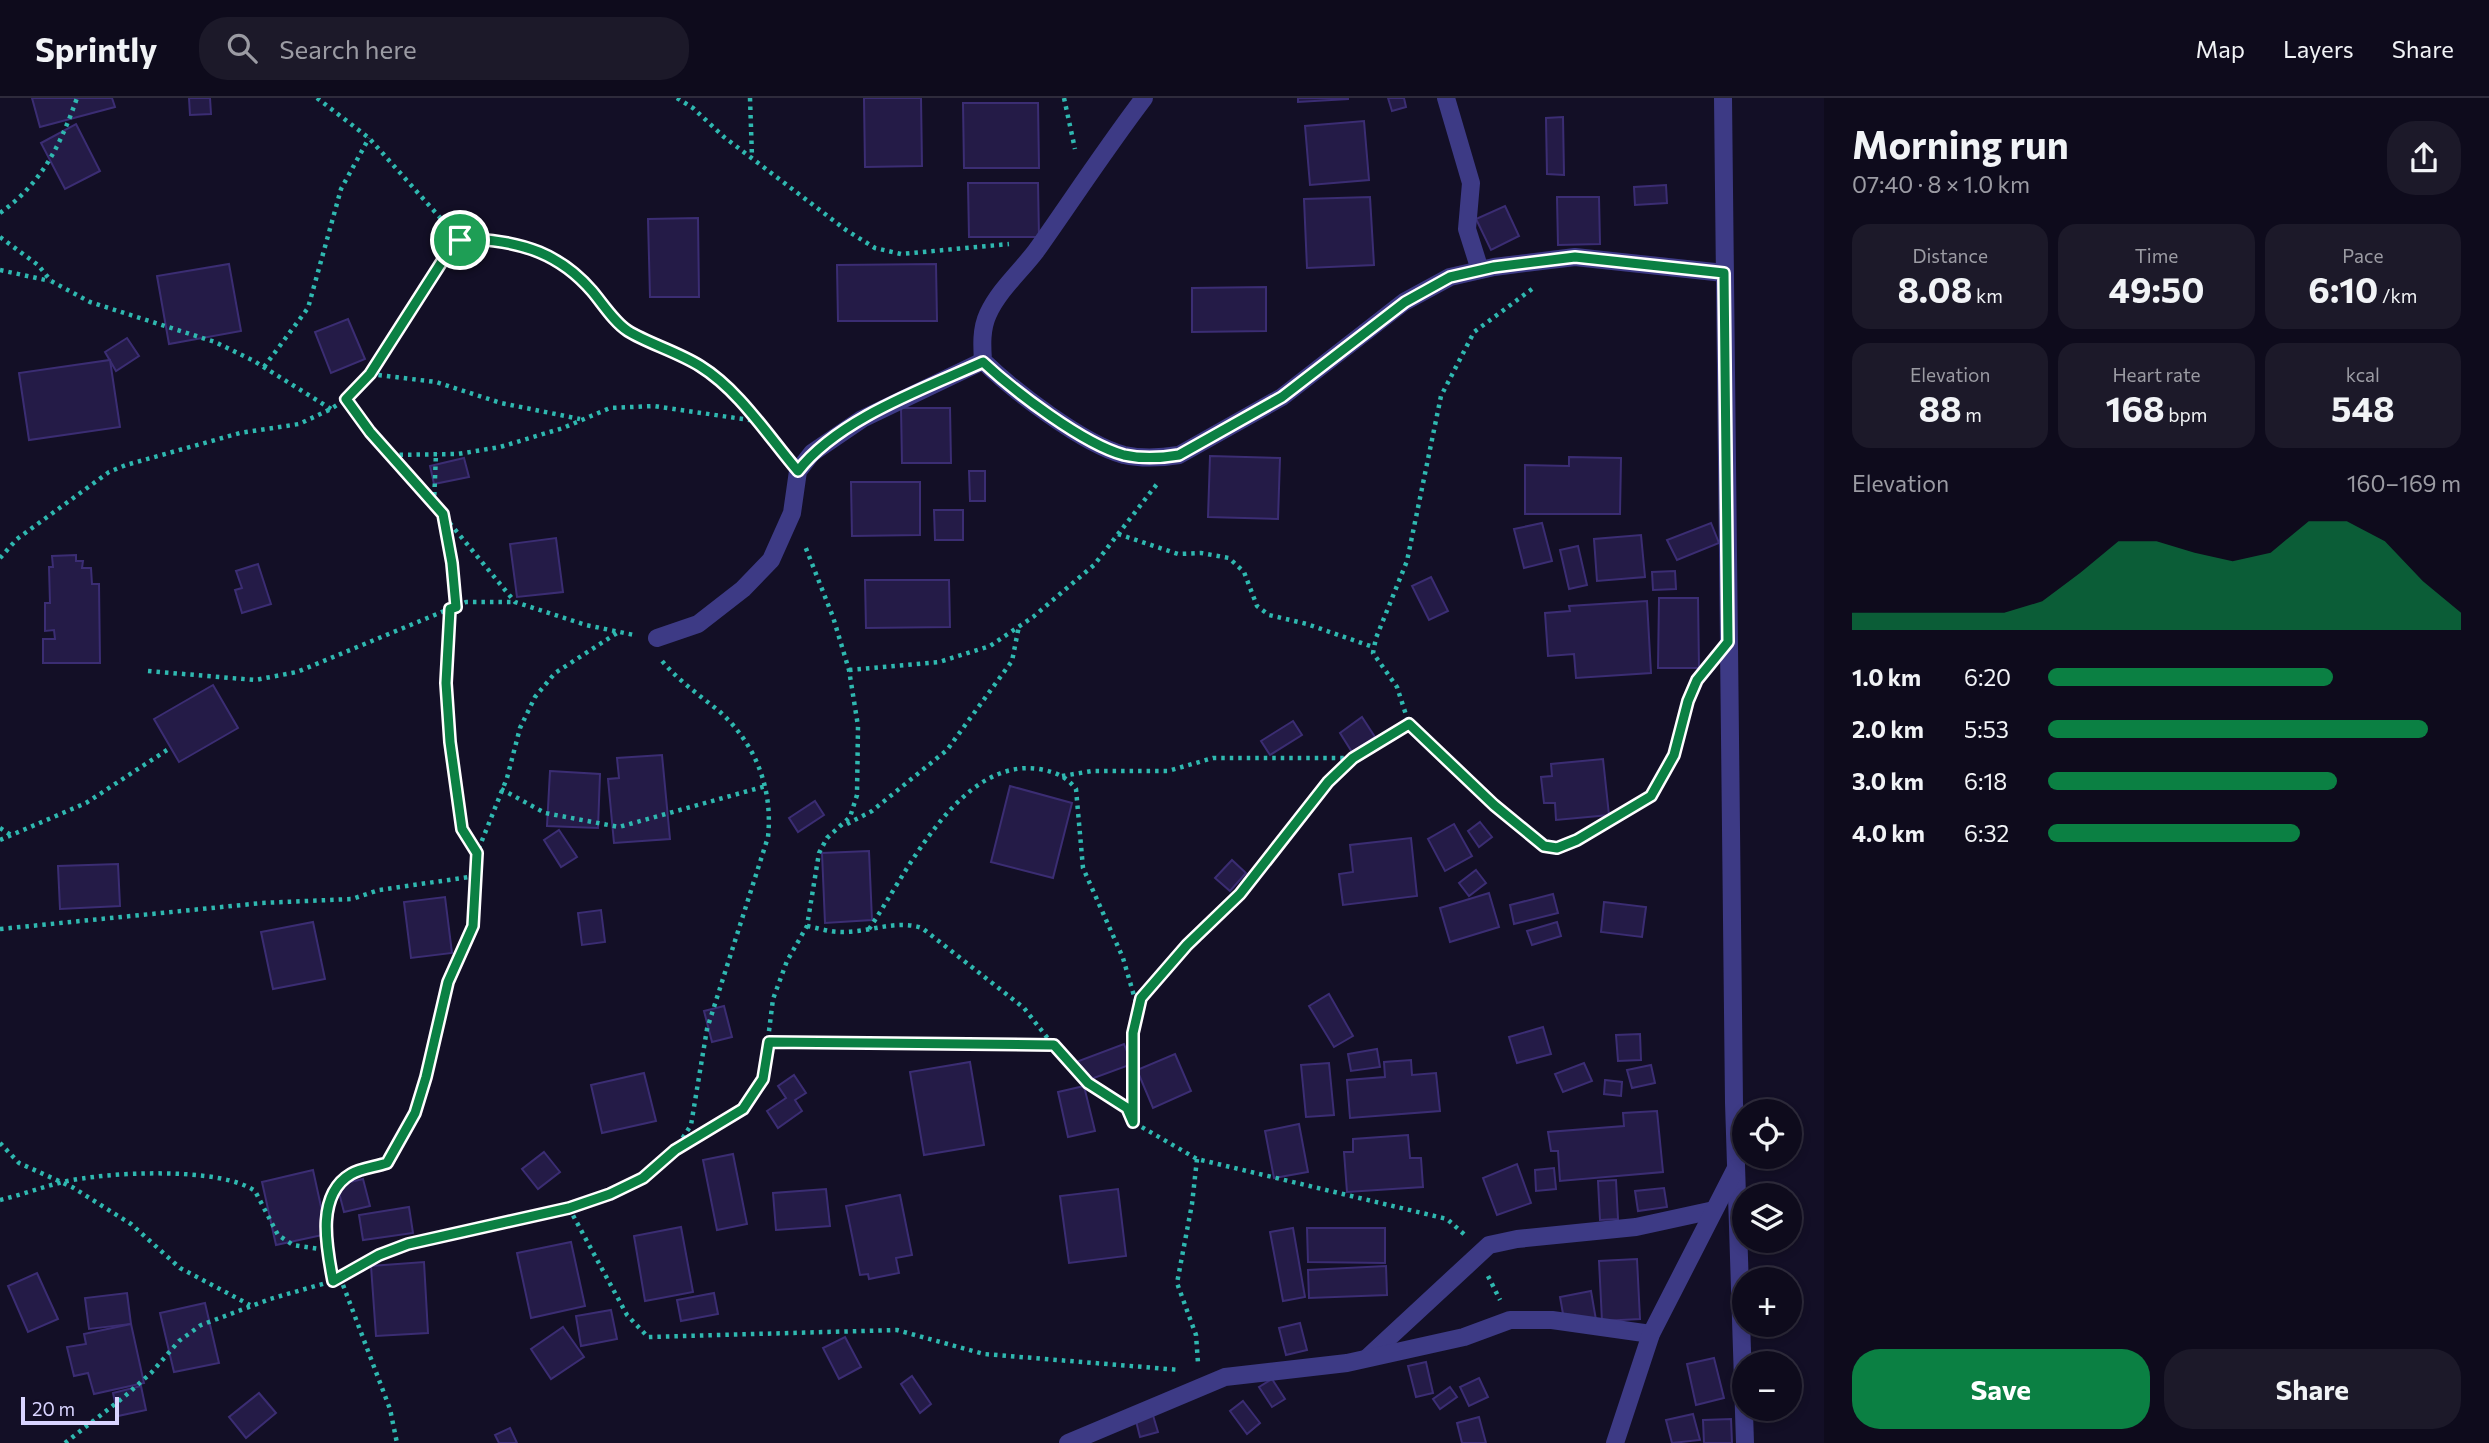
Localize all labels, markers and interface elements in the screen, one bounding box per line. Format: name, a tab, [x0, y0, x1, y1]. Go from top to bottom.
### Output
search box	[199, 17, 689, 80]
text: Sprintly	[35, 28, 157, 69]
icon: search	[223, 29, 261, 67]
text: Search here	[279, 33, 417, 64]
text: Map	[2196, 34, 2245, 63]
text: Layers	[2283, 34, 2354, 63]
text: Share	[2392, 34, 2454, 63]
text: Morning run	[1852, 120, 2069, 167]
button: share	[2387, 121, 2461, 195]
text: 07:40 · 8 × 1.0 km	[1852, 170, 2030, 198]
pin	[430, 210, 490, 270]
icon: arrive	[441, 221, 479, 259]
text: Distance	[1912, 244, 1988, 267]
text: Time	[2135, 244, 2178, 267]
text: Pace	[2342, 244, 2383, 267]
text: 8.08	[1897, 267, 1972, 310]
text: 49:50	[2108, 267, 2204, 310]
text: 6:10	[2308, 267, 2378, 310]
text: km	[1972, 284, 2003, 307]
text: /km	[2378, 284, 2417, 307]
text: Elevation	[1910, 363, 1990, 386]
text: Heart rate	[2112, 363, 2201, 386]
text: kcal	[2346, 363, 2380, 386]
text: 88	[1918, 386, 1962, 429]
text: 168	[2106, 386, 2165, 429]
text: 548	[2331, 386, 2395, 429]
text: m	[1962, 403, 1982, 426]
text: bpm	[2165, 403, 2207, 426]
text: Elevation	[1852, 469, 1949, 497]
text: 160–169 m	[2347, 469, 2461, 497]
text: 1.0 km	[1852, 663, 1921, 691]
text: 6:20	[1964, 663, 2011, 691]
text: 2.0 km	[1852, 715, 1924, 743]
text: 5:53	[1964, 715, 2009, 743]
text: 3.0 km	[1852, 767, 1924, 795]
text: 6:18	[1964, 767, 2007, 795]
text: 4.0 km	[1852, 819, 1925, 847]
text: 6:32	[1964, 819, 2009, 847]
map controls	[1732, 1099, 1802, 1421]
button: locate	[1732, 1099, 1802, 1169]
button: layers	[1732, 1183, 1802, 1253]
button: +	[1732, 1267, 1802, 1337]
button: Save	[1852, 1349, 2150, 1429]
button: Share	[2164, 1349, 2461, 1429]
button: −	[1732, 1351, 1802, 1421]
scale bar	[21, 1394, 119, 1426]
text: 20 m	[32, 1397, 75, 1420]

